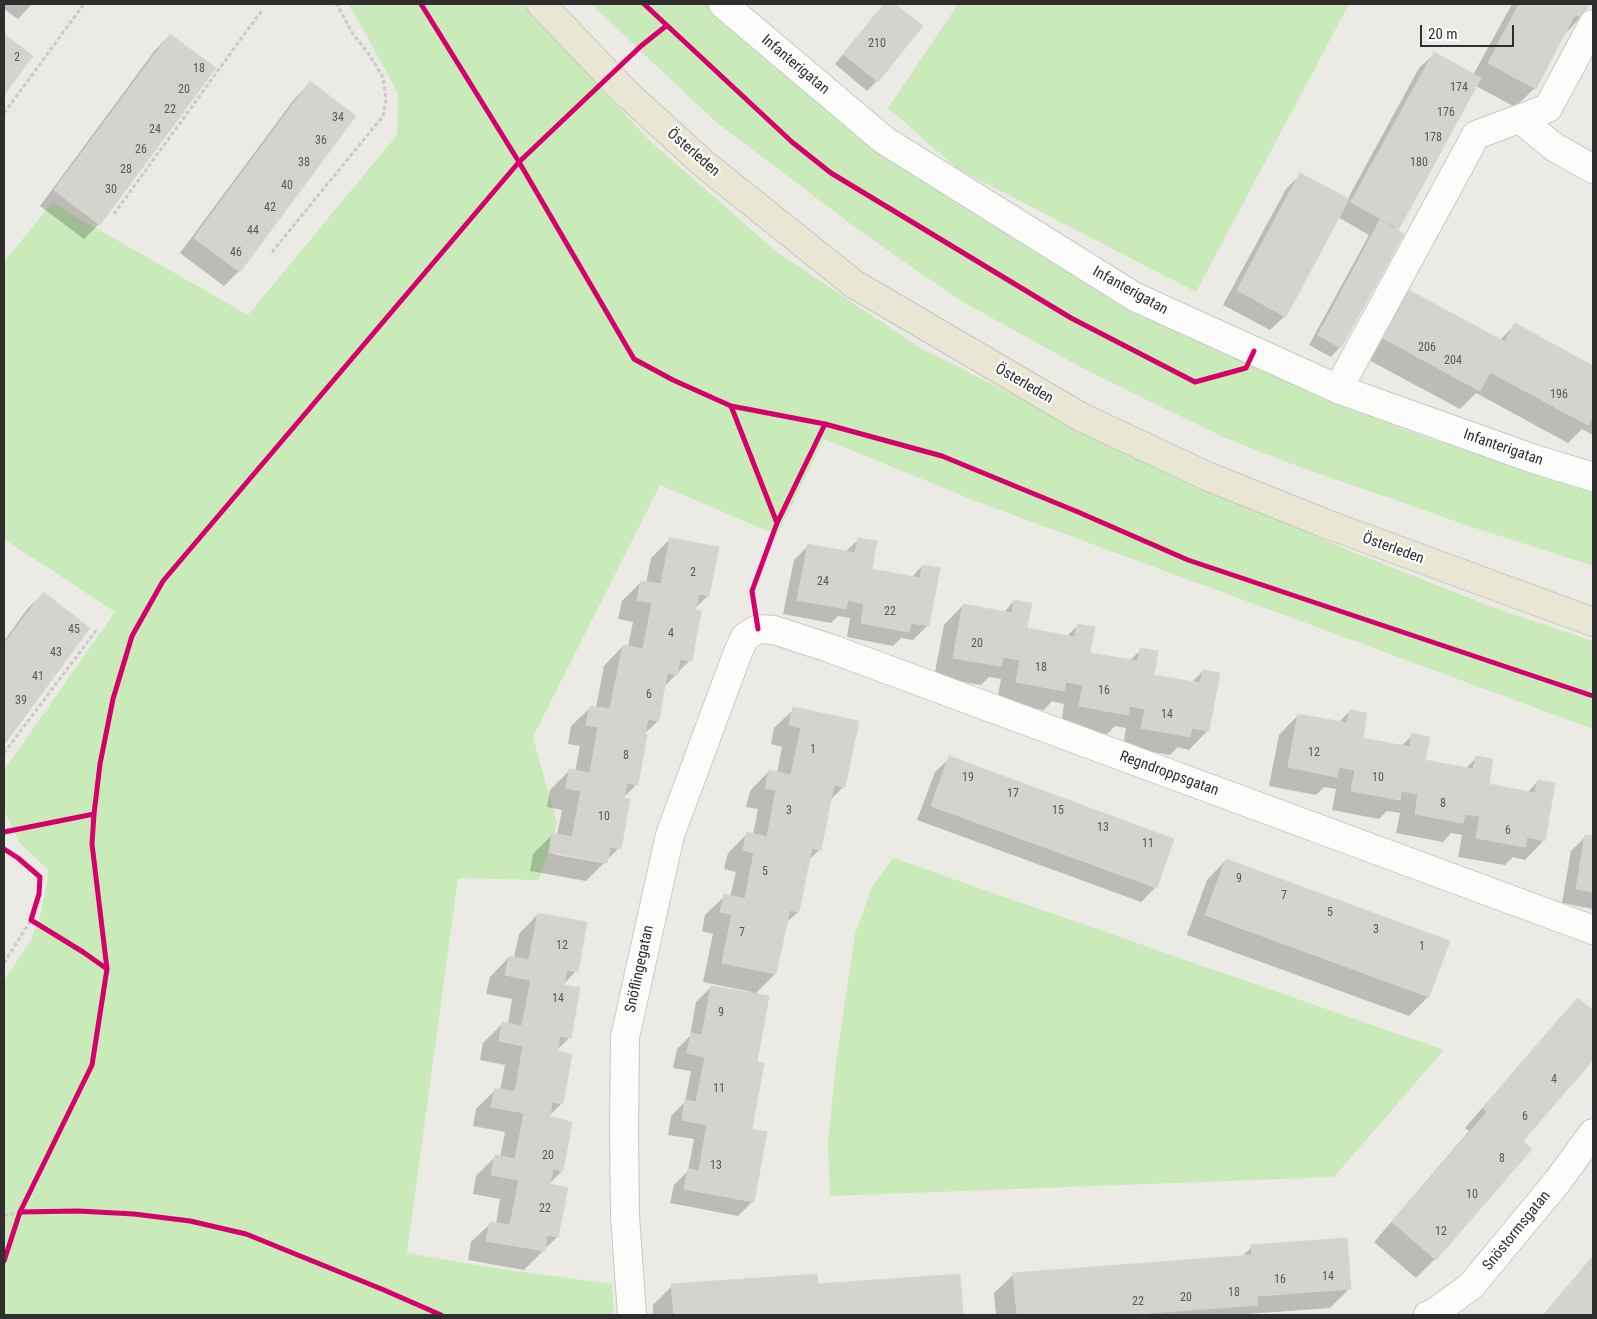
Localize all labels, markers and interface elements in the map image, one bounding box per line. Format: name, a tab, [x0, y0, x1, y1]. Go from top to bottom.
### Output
scale bar	[1422, 15, 1516, 47]
text: 20 m	[1428, 25, 1458, 43]
street label: Infanterigatan	[757, 31, 833, 99]
house number: 210	[868, 37, 886, 51]
house number: 2	[14, 51, 20, 65]
house number: 18	[193, 62, 205, 76]
house number: 174	[1450, 81, 1468, 95]
house number: 20	[178, 83, 190, 97]
house number: 22	[164, 103, 176, 117]
house number: 176	[1437, 106, 1455, 120]
house number: 34	[332, 111, 344, 125]
house number: 24	[149, 123, 161, 137]
street label: Österleden	[663, 125, 723, 181]
house number: 178	[1424, 131, 1442, 145]
house number: 36	[315, 134, 327, 148]
house number: 26	[135, 143, 147, 157]
house number: 38	[298, 156, 310, 170]
house number: 180	[1410, 156, 1428, 170]
house number: 28	[120, 163, 132, 177]
house number: 40	[281, 179, 293, 193]
house number: 30	[105, 183, 117, 197]
house number: 42	[264, 201, 276, 215]
house number: 44	[247, 224, 259, 238]
house number: 46	[230, 246, 242, 260]
street label: Infanterigatan	[1089, 263, 1171, 319]
house number: 206	[1418, 341, 1436, 355]
house number: 204	[1444, 354, 1462, 368]
street label: Österleden	[992, 360, 1056, 408]
house number: 196	[1550, 388, 1568, 402]
street label: Infanterigatan	[1461, 426, 1545, 470]
street label: Österleden	[1360, 530, 1426, 568]
house number: 2	[690, 566, 696, 580]
house number: 24	[817, 575, 829, 589]
house number: 22	[884, 605, 896, 619]
house number: 45	[68, 623, 80, 637]
house number: 4	[668, 627, 674, 641]
house number: 20	[971, 637, 983, 651]
house number: 43	[50, 646, 62, 660]
house number: 18	[1035, 661, 1047, 675]
house number: 41	[32, 670, 44, 684]
house number: 16	[1098, 684, 1110, 698]
house number: 6	[646, 688, 652, 702]
house number: 39	[15, 694, 27, 708]
house number: 14	[1161, 708, 1173, 722]
house number: 1	[810, 743, 816, 757]
house number: 12	[1308, 746, 1320, 760]
street label: Regndroppsgatan	[1117, 748, 1221, 800]
house number: 8	[623, 749, 629, 763]
house number: 19	[962, 771, 974, 785]
house number: 10	[1372, 771, 1384, 785]
house number: 17	[1007, 787, 1019, 801]
house number: 8	[1440, 797, 1446, 811]
house number: 3	[786, 804, 792, 818]
house number: 15	[1052, 804, 1064, 818]
house number: 10	[598, 810, 610, 824]
house number: 13	[1097, 821, 1109, 835]
house number: 6	[1505, 824, 1511, 838]
house number: 11	[1142, 837, 1154, 851]
house number: 5	[762, 865, 768, 879]
house number: 9	[1236, 872, 1242, 886]
house number: 7	[1281, 889, 1287, 903]
house number: 5	[1327, 906, 1333, 920]
house number: 3	[1373, 923, 1379, 937]
street label: Snöflingegatan	[622, 924, 658, 1014]
house number: 7	[739, 926, 745, 940]
house number: 12	[556, 939, 568, 953]
house number: 1	[1419, 940, 1425, 954]
house number: 14	[552, 992, 564, 1006]
house number: 9	[718, 1006, 724, 1020]
house number: 4	[1551, 1073, 1557, 1087]
house number: 11	[713, 1082, 725, 1096]
house number: 6	[1522, 1110, 1528, 1124]
house number: 20	[542, 1149, 554, 1163]
house number: 8	[1499, 1152, 1505, 1166]
house number: 13	[710, 1159, 722, 1173]
street label: Snöstormsgatan	[1479, 1187, 1555, 1275]
house number: 10	[1466, 1188, 1478, 1202]
house number: 22	[539, 1202, 551, 1216]
house number: 12	[1435, 1225, 1447, 1239]
house number: 14	[1322, 1270, 1334, 1284]
house number: 16	[1274, 1273, 1286, 1287]
house number: 18	[1228, 1286, 1240, 1300]
house number: 20	[1180, 1291, 1192, 1305]
house number: 22	[1132, 1295, 1144, 1309]

